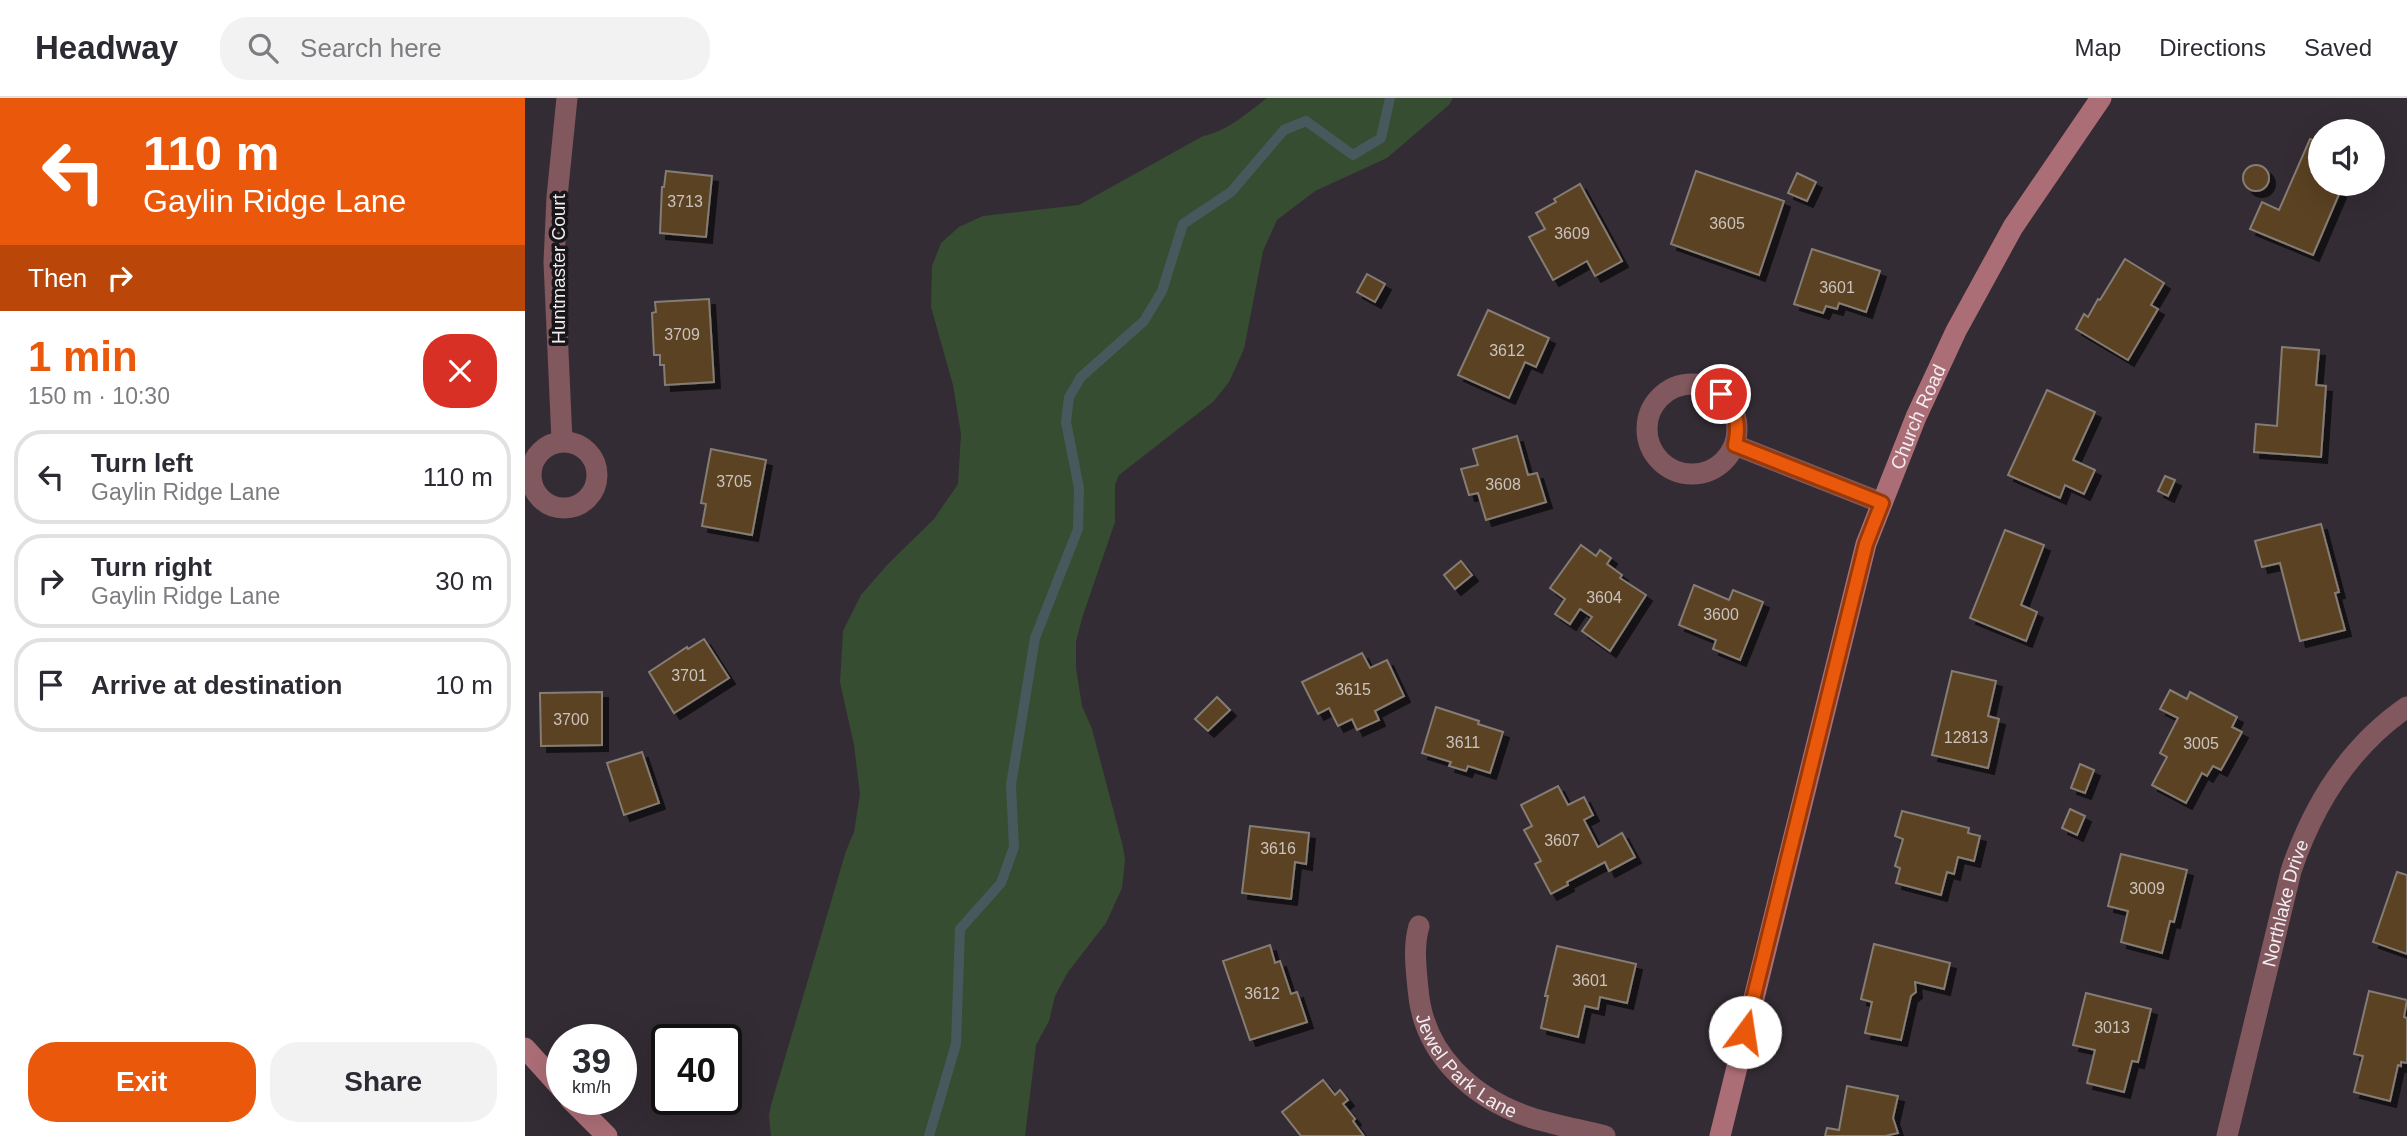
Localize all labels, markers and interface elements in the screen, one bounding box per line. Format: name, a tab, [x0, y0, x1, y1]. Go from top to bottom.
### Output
search box	[220, 17, 710, 80]
text: Headway	[35, 29, 178, 66]
icon: search	[244, 29, 282, 67]
text: Search here	[300, 33, 442, 63]
text: Map	[2075, 34, 2121, 61]
text: Directions	[2159, 34, 2266, 61]
text: Saved	[2304, 34, 2372, 61]
map controls	[2308, 119, 2385, 196]
button: sound	[2308, 119, 2385, 196]
icon: left	[28, 126, 119, 217]
text: 110 m	[143, 126, 279, 180]
text: Gaylin Ridge Lane	[143, 183, 406, 219]
street label: Huntmaster Court	[548, 193, 569, 344]
house number: 3713	[667, 193, 703, 210]
house number: 3605	[1709, 215, 1745, 232]
house number: 3609	[1554, 225, 1590, 242]
icon: right	[101, 259, 139, 297]
text: Then	[28, 263, 87, 293]
house number: 3601	[1819, 279, 1855, 296]
house number: 3709	[664, 326, 700, 343]
text: 1 min	[28, 333, 138, 380]
button: close	[423, 334, 497, 408]
house number: 3612	[1489, 342, 1525, 359]
street label: Church Road	[1886, 361, 1949, 472]
pin	[1691, 364, 1751, 424]
icon: arrive	[1702, 375, 1740, 413]
text: 150 m · 10:30	[28, 383, 170, 409]
text: Turn left	[91, 448, 193, 478]
icon: left	[32, 458, 70, 496]
text: 110 m	[423, 462, 493, 492]
house number: 3705	[716, 473, 752, 490]
house number: 3608	[1485, 476, 1521, 493]
text: Gaylin Ridge Lane	[91, 479, 280, 505]
text: Turn right	[91, 552, 212, 582]
icon: right	[32, 562, 70, 600]
text: 30 m	[435, 566, 493, 596]
text: Gaylin Ridge Lane	[91, 583, 280, 609]
house number: 3604	[1586, 589, 1622, 606]
house number: 3600	[1703, 606, 1739, 623]
icon: arrive	[32, 666, 70, 704]
house number: 3701	[671, 667, 707, 684]
text: Arrive at destination	[91, 670, 342, 700]
text: 10 m	[435, 670, 493, 700]
house number: 3615	[1335, 681, 1371, 698]
house number: 3700	[553, 711, 589, 728]
house number: 12813	[1944, 729, 1988, 746]
house number: 3611	[1446, 734, 1480, 751]
house number: 3005	[2183, 735, 2219, 752]
house number: 3607	[1544, 832, 1580, 849]
street label: Northlake Drive	[2258, 836, 2312, 969]
house number: 3616	[1260, 840, 1296, 857]
house number: 3009	[2129, 880, 2165, 897]
house number: 3601	[1572, 972, 1608, 989]
house number: 3612	[1244, 985, 1280, 1002]
position arrow	[1708, 995, 1782, 1069]
street label: Jewel Park Lane	[1412, 1011, 1520, 1122]
house number: 3013	[2094, 1019, 2130, 1036]
speed limit sign: 40	[651, 1024, 742, 1115]
text: 39	[572, 1041, 611, 1080]
button: Exit	[28, 1042, 256, 1122]
button: Share	[270, 1042, 497, 1122]
text: km/h	[572, 1077, 611, 1097]

